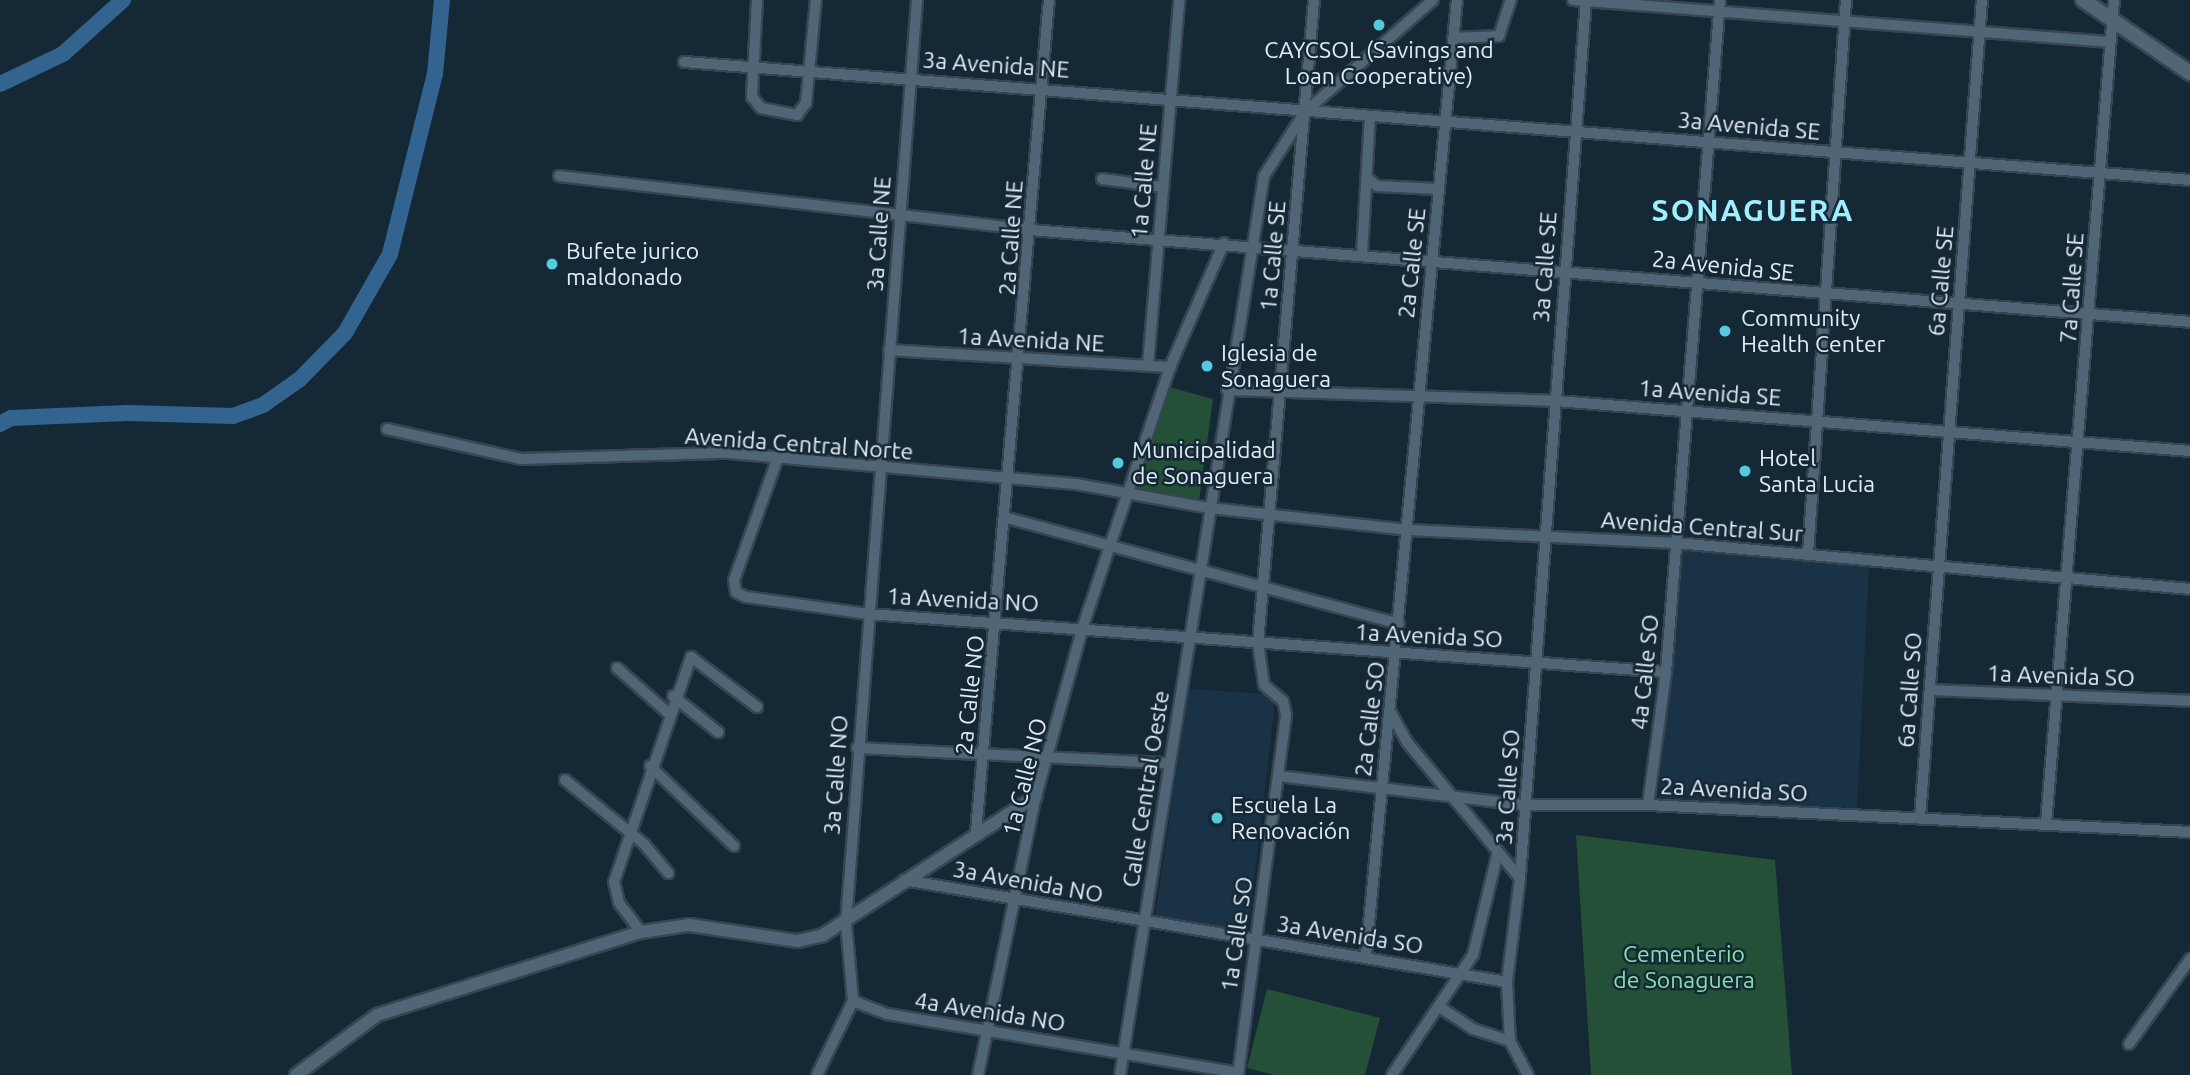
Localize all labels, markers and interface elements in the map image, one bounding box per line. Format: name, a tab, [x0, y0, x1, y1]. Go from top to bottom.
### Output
marker: CAYCSOL (Savings and Loan Cooperative)	[1371, 17, 1387, 33]
place label: CAYCSOL (Savings and Loan Cooperative)	[1264, 36, 1494, 90]
street label: 3a Avenida NE	[922, 46, 1070, 84]
street label: 3a Avenida SE	[1677, 106, 1821, 146]
street label: 1a Calle NE	[1125, 122, 1163, 240]
street label: 3a Calle NE	[861, 176, 897, 292]
street label: 2a Calle NE	[993, 180, 1029, 296]
district label: SONAGUERA	[1653, 192, 1853, 228]
street label: 1a Calle SE	[1254, 200, 1292, 312]
street label: 2a Calle SE	[1392, 206, 1432, 320]
street label: 3a Calle SE	[1527, 211, 1563, 323]
street label: 6a Calle SE	[1922, 225, 1960, 337]
street label: 7a Calle SE	[2054, 232, 2090, 344]
place label: Bufete jurico maldonado	[566, 237, 699, 291]
street label: 2a Avenida SE	[1651, 245, 1795, 287]
marker: Bufete jurico maldonado	[544, 256, 560, 272]
place label: Community Health Center	[1741, 304, 1885, 358]
marker: Community Health Center	[1715, 321, 1735, 341]
street label: 1a Avenida NE	[957, 322, 1105, 358]
place label: Iglesia de Sonaguera	[1221, 339, 1331, 393]
marker: Iglesia de Sonaguera	[1199, 358, 1215, 374]
street label: 1a Avenida SE	[1638, 374, 1782, 412]
street label: Avenida Central Norte	[684, 422, 914, 466]
place label: Municipalidad de Sonaguera	[1132, 436, 1276, 490]
place label: Hotel Santa Lucia	[1759, 444, 1875, 498]
marker: Municipalidad de Sonaguera	[1110, 455, 1126, 471]
marker: Hotel Santa Lucia	[1737, 463, 1753, 479]
street label: Avenida Central Sur	[1600, 506, 1804, 548]
street label: 1a Avenida NO	[886, 582, 1040, 618]
street label: 4a Calle SO	[1625, 613, 1665, 731]
street label: 1a Avenida SO	[1355, 618, 1503, 654]
street label: 6a Calle SO	[1892, 631, 1928, 749]
street label: 2a Calle NO	[950, 634, 990, 756]
street label: 2a Calle SO	[1349, 660, 1391, 778]
street label: 1a Avenida SO	[1987, 660, 2135, 692]
street label: Calle Central Oeste	[1117, 689, 1175, 889]
street label: 3a Calle NO	[818, 714, 854, 836]
street label: 1a Calle NO	[997, 715, 1053, 839]
street label: 3a Calle SO	[1490, 728, 1526, 846]
street label: 2a Avenida SO	[1660, 772, 1808, 808]
place label: Escuela La Renovación	[1231, 791, 1350, 845]
marker: Escuela La Renovación	[1209, 810, 1225, 826]
street label: 3a Avenida NO	[951, 855, 1105, 909]
street label: 1a Calle SO	[1215, 875, 1259, 993]
street label: 3a Avenida SO	[1275, 910, 1425, 960]
park label: Cementerio de Sonaguera	[1613, 940, 1755, 994]
street label: 4a Avenida NO	[913, 986, 1067, 1038]

